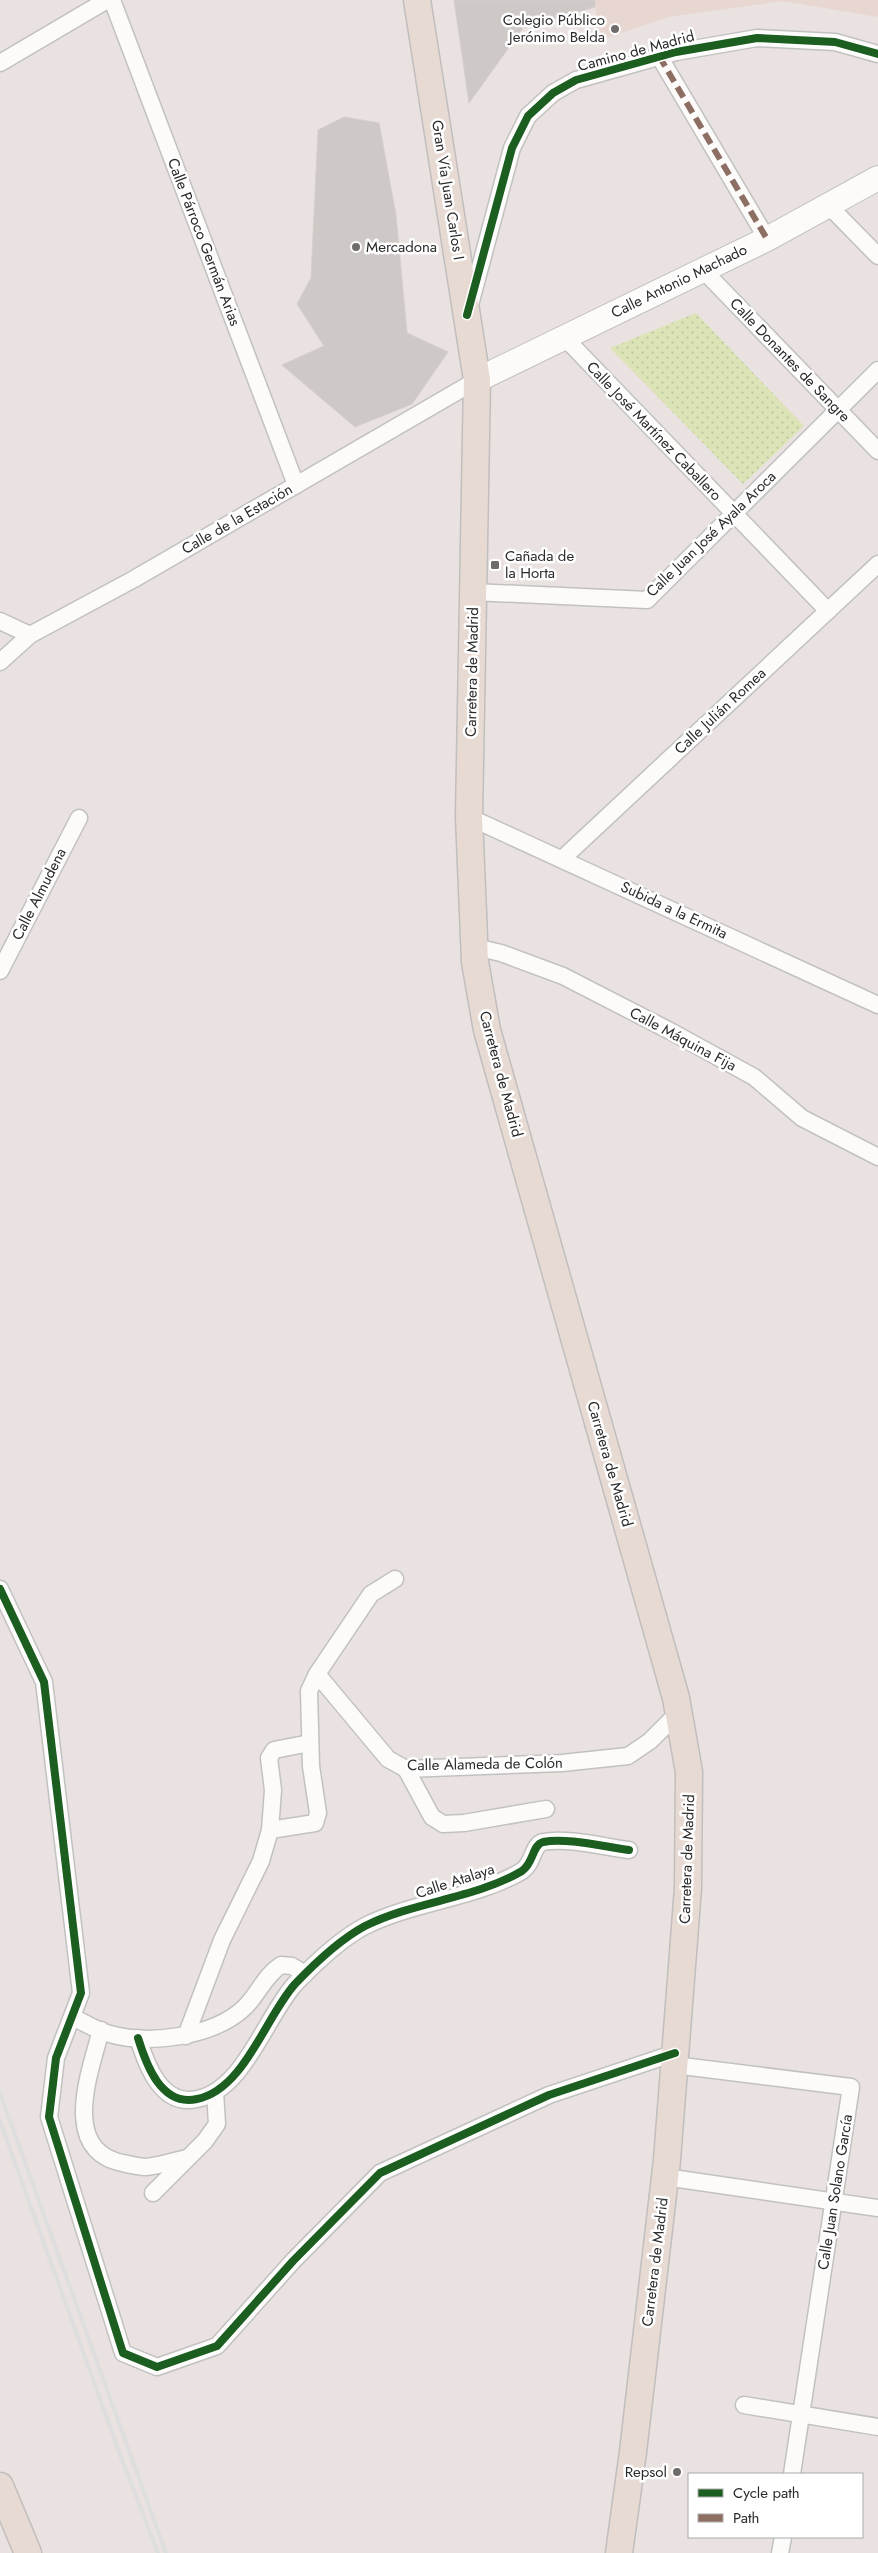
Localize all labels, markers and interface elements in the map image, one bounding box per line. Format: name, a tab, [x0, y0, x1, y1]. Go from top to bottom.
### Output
place label: Colegio Público Jerónimo Belda	[503, 9, 605, 48]
marker: Colegio Público Jerónimo Belda	[609, 23, 621, 35]
street label: Camino de Madrid	[575, 25, 697, 77]
street label: Gran Vía Juan Carlos I	[426, 118, 470, 262]
street label: Calle Párroco Germán Arias	[162, 155, 246, 329]
place label: Mercadona	[366, 236, 437, 258]
street label: Calle Antonio Machado	[607, 238, 751, 324]
marker: Mercadona	[350, 241, 362, 253]
street label: Calle Donantes de Sangre	[725, 293, 855, 427]
street label: Calle José Martínez Caballero	[581, 356, 727, 506]
street label: Calle Juan José Ayala Aroca	[641, 466, 781, 602]
street label: Calle de la Estación	[177, 478, 297, 560]
place label: Cañada de la Horta	[505, 545, 574, 584]
marker: Cañada de la Horta	[489, 559, 501, 571]
street label: Carretera de Madrid	[460, 607, 484, 737]
street label: Calle Julián Romea	[669, 663, 771, 759]
street label: Calle Almudena	[6, 844, 72, 944]
street label: Subida a la Ermita	[617, 876, 731, 944]
street label: Calle Máquina Fija	[626, 1002, 740, 1076]
street label: Carretera de Madrid	[474, 1008, 528, 1140]
street label: Carretera de Madrid	[582, 1399, 638, 1529]
street label: Calle Alameda de Colón	[407, 1752, 563, 1776]
street label: Carretera de Madrid	[674, 1794, 700, 1924]
street label: Calle Atalaya	[413, 1858, 497, 1904]
street label: Calle Juan Solano García	[812, 2113, 858, 2271]
street label: Carretera de Madrid	[636, 2196, 674, 2328]
place label: Repsol	[625, 2461, 667, 2483]
marker: Repsol	[671, 2466, 683, 2478]
legend	[688, 2473, 863, 2538]
text: Cycle path	[733, 2482, 800, 2504]
text: Path	[733, 2507, 759, 2529]

